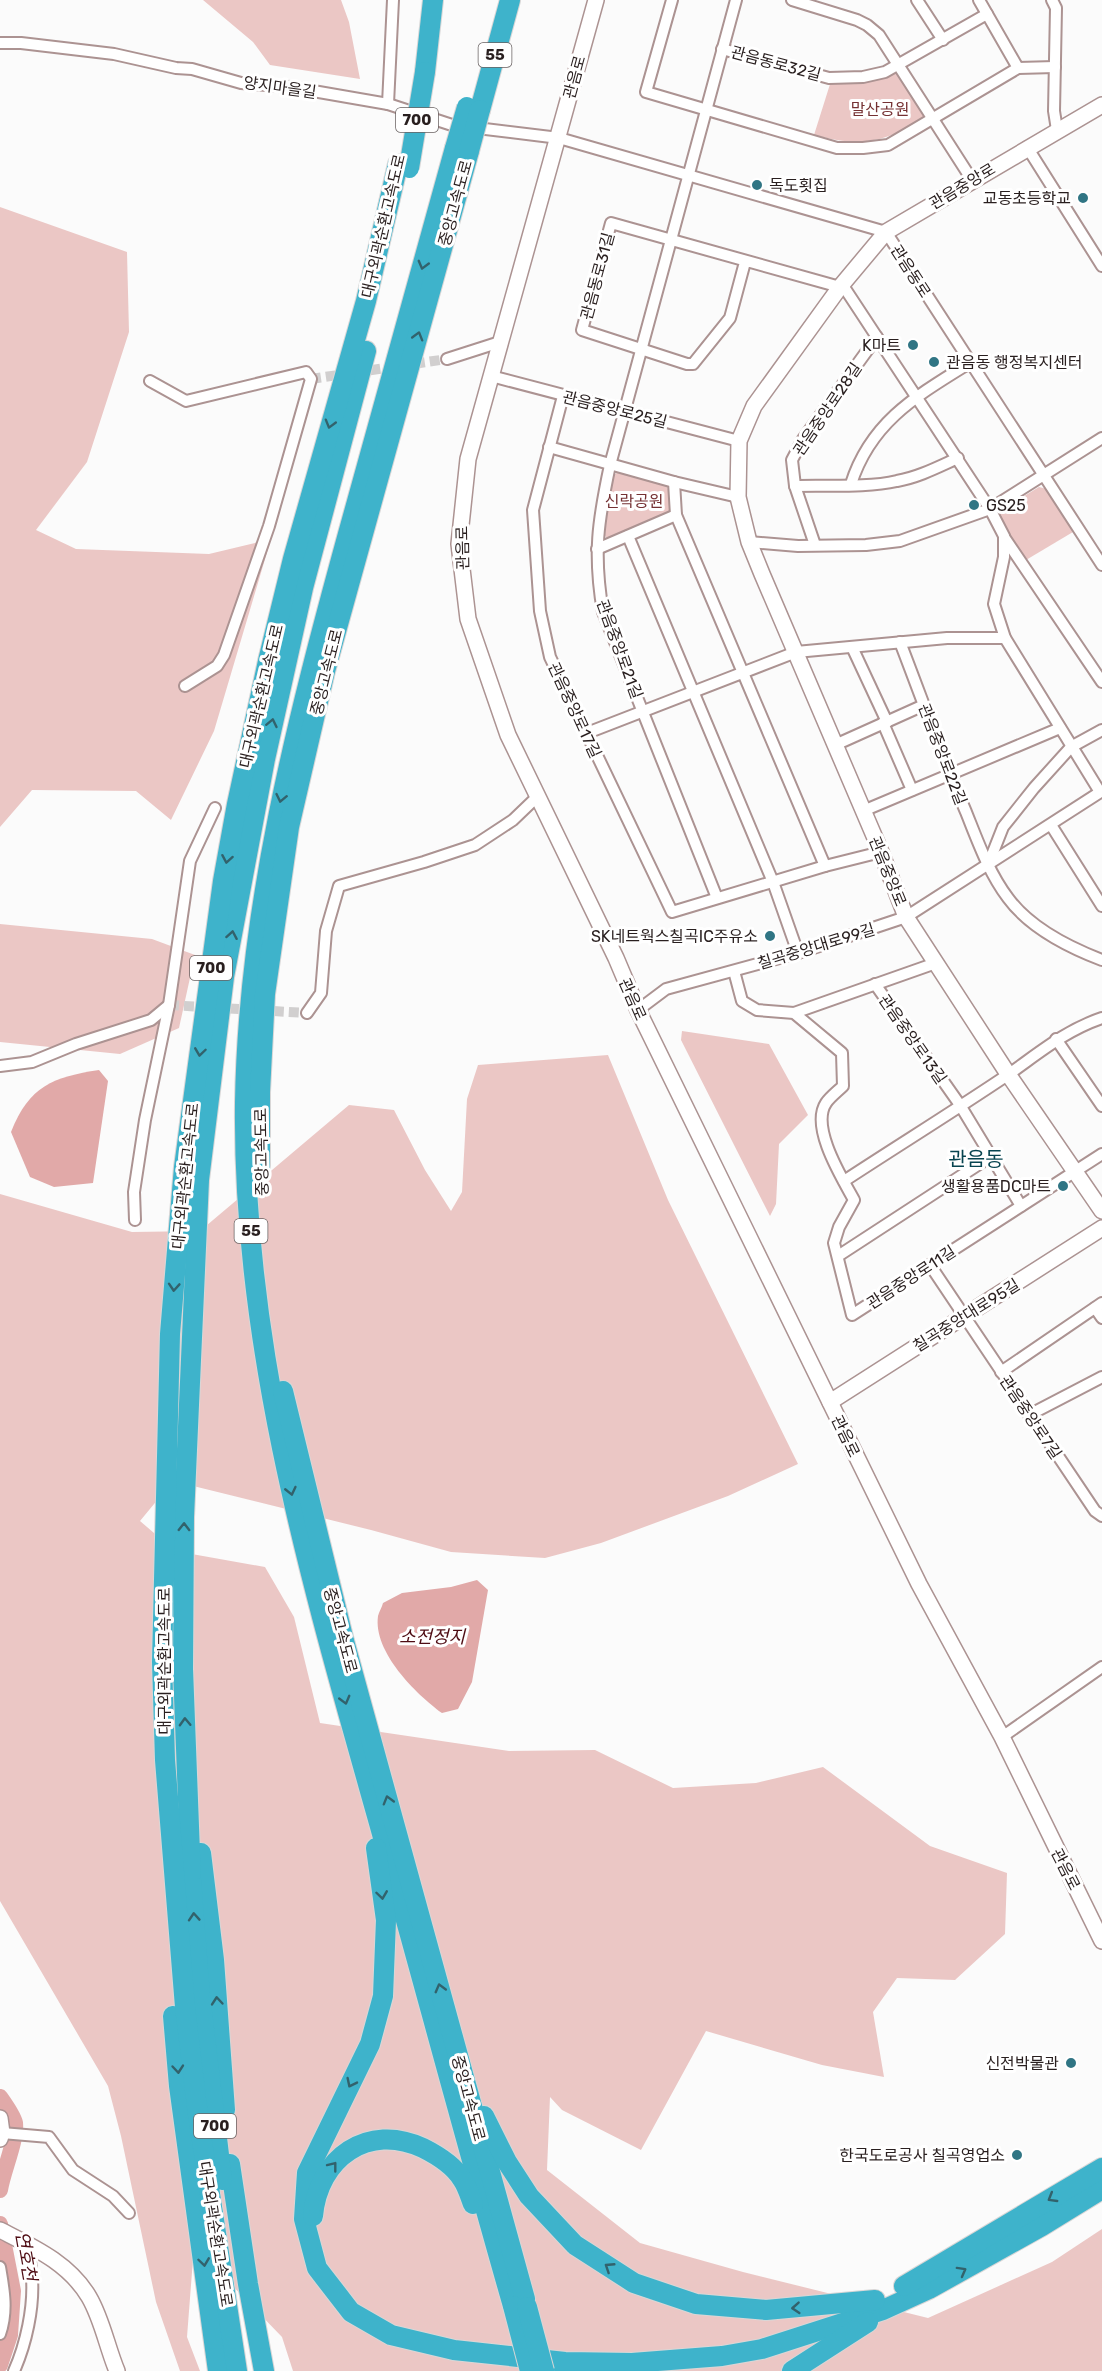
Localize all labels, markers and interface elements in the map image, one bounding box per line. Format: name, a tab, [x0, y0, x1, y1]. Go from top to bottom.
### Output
street label: 관음동로32길	[729, 42, 823, 85]
road number: 55	[478, 43, 512, 67]
street label: 관음로	[560, 53, 589, 101]
street label: 양지마을길	[242, 73, 318, 102]
park label: 말산공원	[851, 100, 909, 119]
road number: 700	[396, 108, 438, 132]
street label: 대구외곽순환고속도로	[358, 152, 409, 300]
street label: 중앙고속도로	[435, 158, 476, 248]
street label: 관음중앙로	[926, 159, 999, 214]
place label: 독도횟집	[769, 176, 828, 195]
marker: 독도횟집	[750, 178, 764, 192]
place label: 교동초등학교	[983, 189, 1071, 208]
marker: 교동초등학교	[1076, 191, 1090, 205]
street label: 관음동로31길	[577, 230, 618, 322]
street label: 관음동로	[887, 241, 935, 301]
one-way arrow	[418, 259, 430, 270]
one-way arrow	[411, 331, 423, 342]
place label: K마트	[862, 336, 901, 355]
marker: K마트	[906, 338, 920, 352]
place label: 관음동 행정복지센터	[946, 353, 1082, 372]
marker: 관음동 행정복지센터	[927, 355, 941, 369]
street label: 관음중앙로28길	[789, 359, 865, 459]
street label: 관음중앙로25길	[561, 387, 669, 432]
one-way arrow	[325, 418, 337, 429]
park label: 신락공원	[605, 492, 663, 511]
place label: GS25	[986, 496, 1026, 515]
marker: GS25	[967, 498, 981, 512]
street label: 관음로	[453, 525, 472, 570]
street label: 관음중앙로21길	[593, 597, 646, 702]
street label: 대구외곽순환고속도로	[236, 622, 287, 770]
street label: 중앙고속도로	[307, 627, 346, 717]
street label: 관음중앙로17길	[544, 659, 605, 761]
street label: 관음중앙로22길	[914, 701, 971, 808]
one-way arrow	[265, 718, 278, 728]
one-way arrow	[275, 793, 288, 803]
street label: 관음중앙로	[865, 834, 910, 909]
one-way arrow	[221, 853, 234, 863]
street label: 칠곡중앙대로99길	[755, 920, 877, 973]
place label: SK네트웍스칠곡IC주유소	[591, 927, 758, 946]
marker: SK네트웍스칠곡IC주유소	[763, 929, 777, 943]
one-way arrow	[225, 931, 238, 941]
road number: 700	[190, 956, 232, 980]
street label: 관음로	[615, 975, 650, 1023]
street label: 관음중앙로13길	[875, 991, 950, 1088]
one-way arrow	[194, 1047, 207, 1056]
street label: 대구외곽순환고속도로	[168, 1102, 203, 1250]
street label: 중앙고속도로	[251, 1107, 272, 1196]
district label: 관음동	[948, 1147, 1004, 1171]
place label: 생활용품DC마트	[941, 1177, 1051, 1196]
marker: 생활용품DC마트	[1056, 1179, 1070, 1193]
road number: 55	[234, 1219, 268, 1243]
street label: 관음중앙로11길	[863, 1242, 959, 1313]
street label: 칠곡중앙대로95길	[909, 1275, 1023, 1356]
one-way arrow	[168, 1283, 181, 1292]
street label: 관음중앙로7길	[996, 1372, 1065, 1463]
street label: 관음로	[827, 1412, 864, 1460]
one-way arrow	[284, 1486, 297, 1496]
one-way arrow	[178, 1522, 190, 1531]
street label: 중앙고속도로	[320, 1585, 361, 1676]
street label: 대구외곽순환고속도로	[155, 1587, 174, 1735]
water label: 소전정지	[399, 1626, 467, 1648]
one-way arrow	[338, 1694, 350, 1705]
one-way arrow	[178, 1717, 191, 1726]
one-way arrow	[383, 1795, 395, 1806]
street label: 관음로	[1047, 1845, 1084, 1893]
one-way arrow	[376, 1890, 388, 1899]
one-way arrow	[188, 1913, 201, 1922]
one-way arrow	[434, 1983, 447, 1993]
one-way arrow	[211, 1996, 224, 2005]
street label: 중앙고속도로	[448, 2053, 489, 2144]
place label: 신전박물관	[985, 2054, 1059, 2073]
marker: 신전박물관	[1064, 2056, 1078, 2070]
one-way arrow	[171, 2064, 184, 2073]
one-way arrow	[346, 2077, 358, 2088]
road number: 700	[194, 2114, 236, 2138]
place label: 한국도로공사 칠곡영업소	[839, 2146, 1005, 2165]
marker: 한국도로공사 칠곡영업소	[1010, 2148, 1024, 2162]
street label: 대구외곽순환고속도로	[195, 2160, 236, 2309]
one-way arrow	[326, 2162, 337, 2173]
one-way arrow	[1048, 2190, 1058, 2202]
water label: 연호천	[11, 2230, 42, 2285]
one-way arrow	[198, 2257, 210, 2267]
one-way arrow	[605, 2263, 616, 2274]
one-way arrow	[956, 2266, 966, 2278]
one-way arrow	[791, 2302, 800, 2315]

